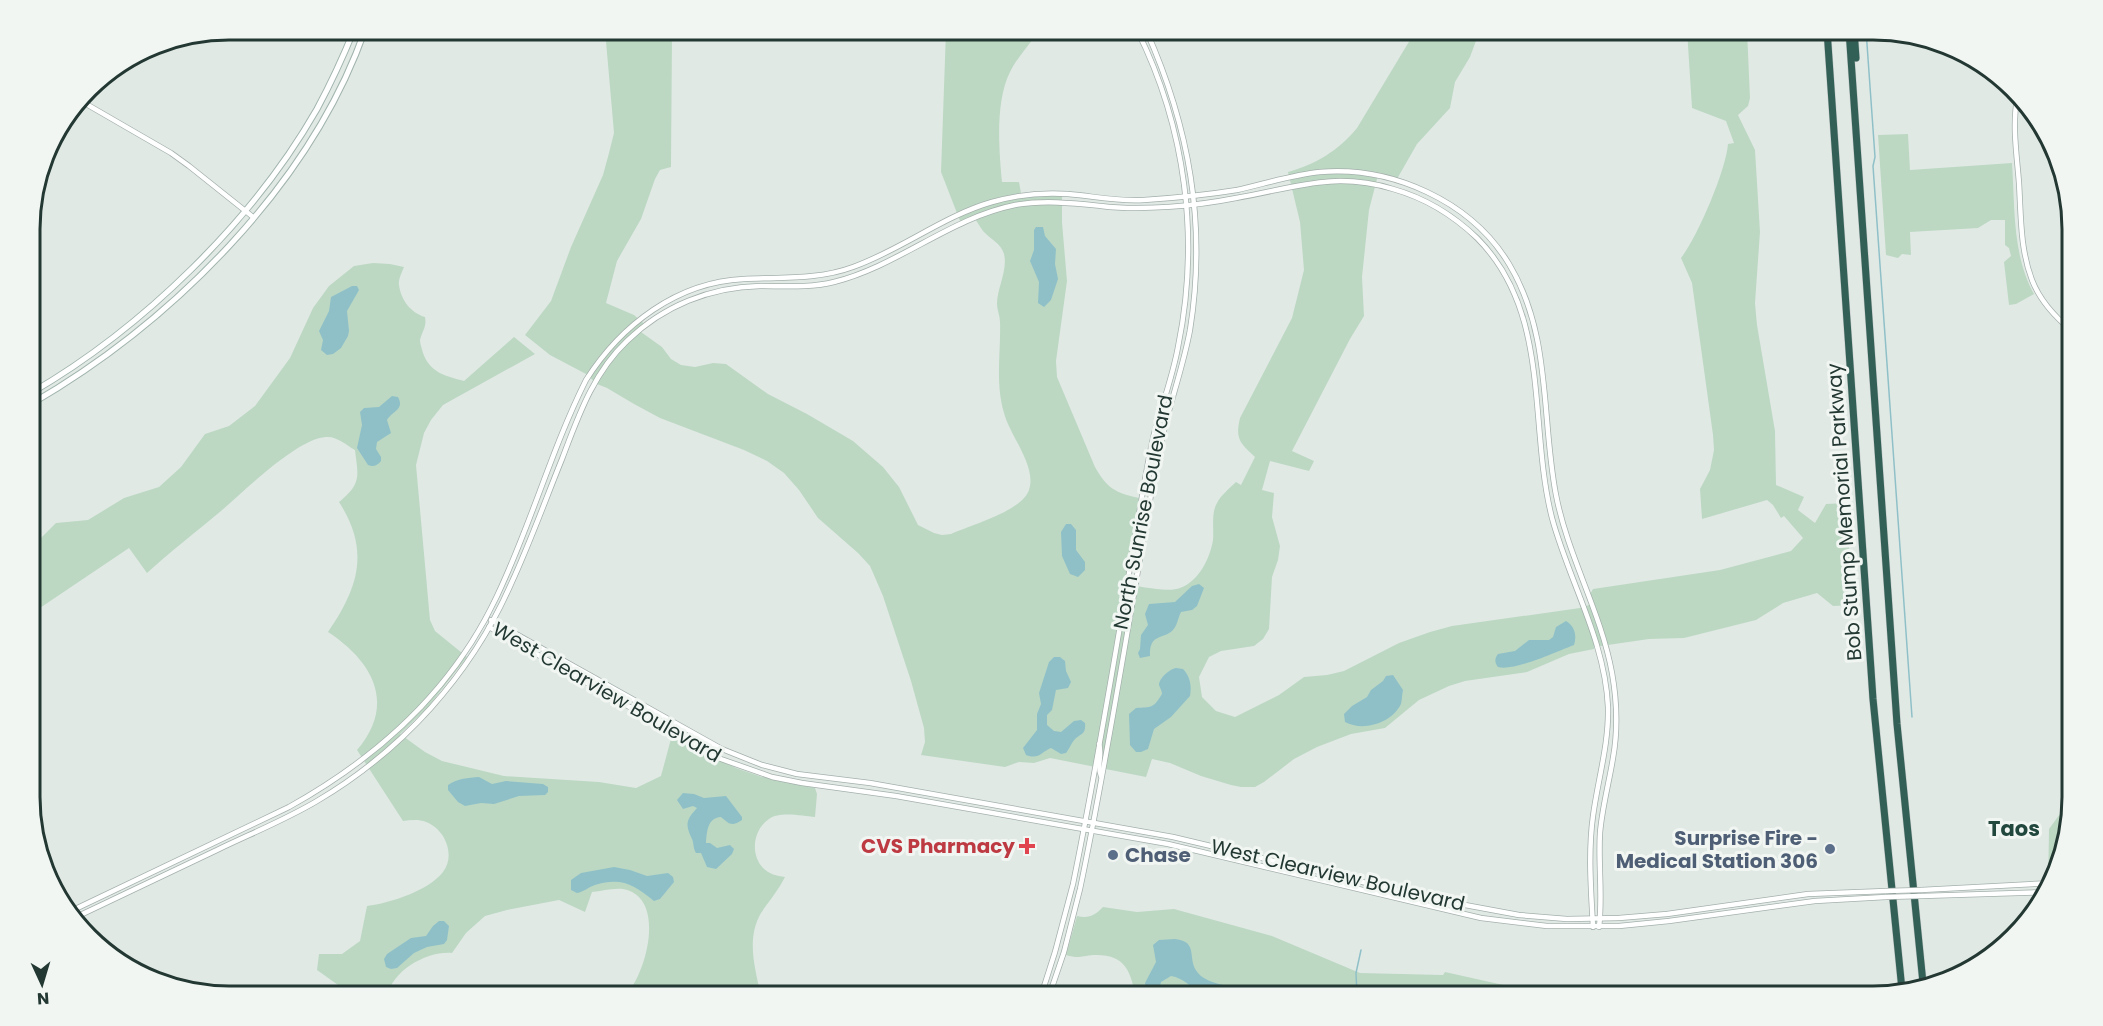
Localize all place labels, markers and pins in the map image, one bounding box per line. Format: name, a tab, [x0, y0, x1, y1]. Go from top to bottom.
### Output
place label: Surprise Fire - Medical Station 306	[1616, 824, 1818, 875]
place label: CVS Pharmacy	[861, 832, 1015, 860]
marker: CVS Pharmacy	[1020, 839, 1034, 853]
place label: Chase	[1125, 841, 1191, 869]
marker: Surprise Fire - Medical Station 306	[1823, 842, 1837, 856]
marker: Chase	[1106, 848, 1120, 862]

